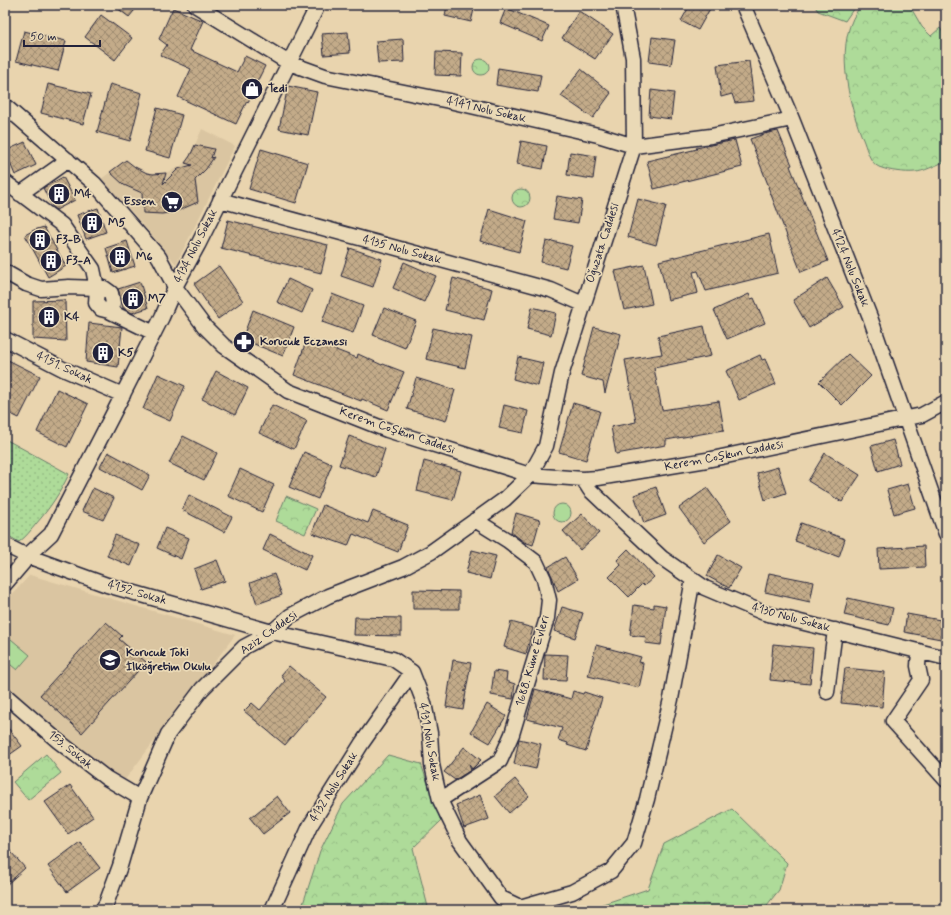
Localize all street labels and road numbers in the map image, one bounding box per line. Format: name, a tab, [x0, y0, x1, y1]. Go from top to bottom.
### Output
street label: 4141 Nolu Sokak	[445, 93, 528, 127]
street label: Oğuzata Caddesi	[583, 201, 624, 285]
street label: 4134 Nolu Sokak	[171, 206, 222, 286]
street label: 4124 Nolu Sokak	[827, 226, 873, 310]
street label: 4135 Nolu Sokak	[361, 232, 443, 268]
street label: 4151. Sokak	[33, 348, 95, 388]
street label: Kerem Coşkun Caddesi	[337, 404, 457, 458]
street label: Kerem Coşkun Caddesi	[663, 437, 785, 475]
street label: 4152. Sokak	[106, 577, 168, 609]
street label: 4130 Nolu Sokak	[750, 600, 832, 636]
street label: Aziz Caddesi	[237, 607, 301, 659]
street label: 1688. Küme Evleri	[512, 613, 554, 709]
street label: 4131 Nolu Sokak	[414, 702, 444, 783]
street label: 153. Sokak	[44, 727, 96, 773]
street label: 4132 Nolu Sokak	[306, 749, 362, 825]

